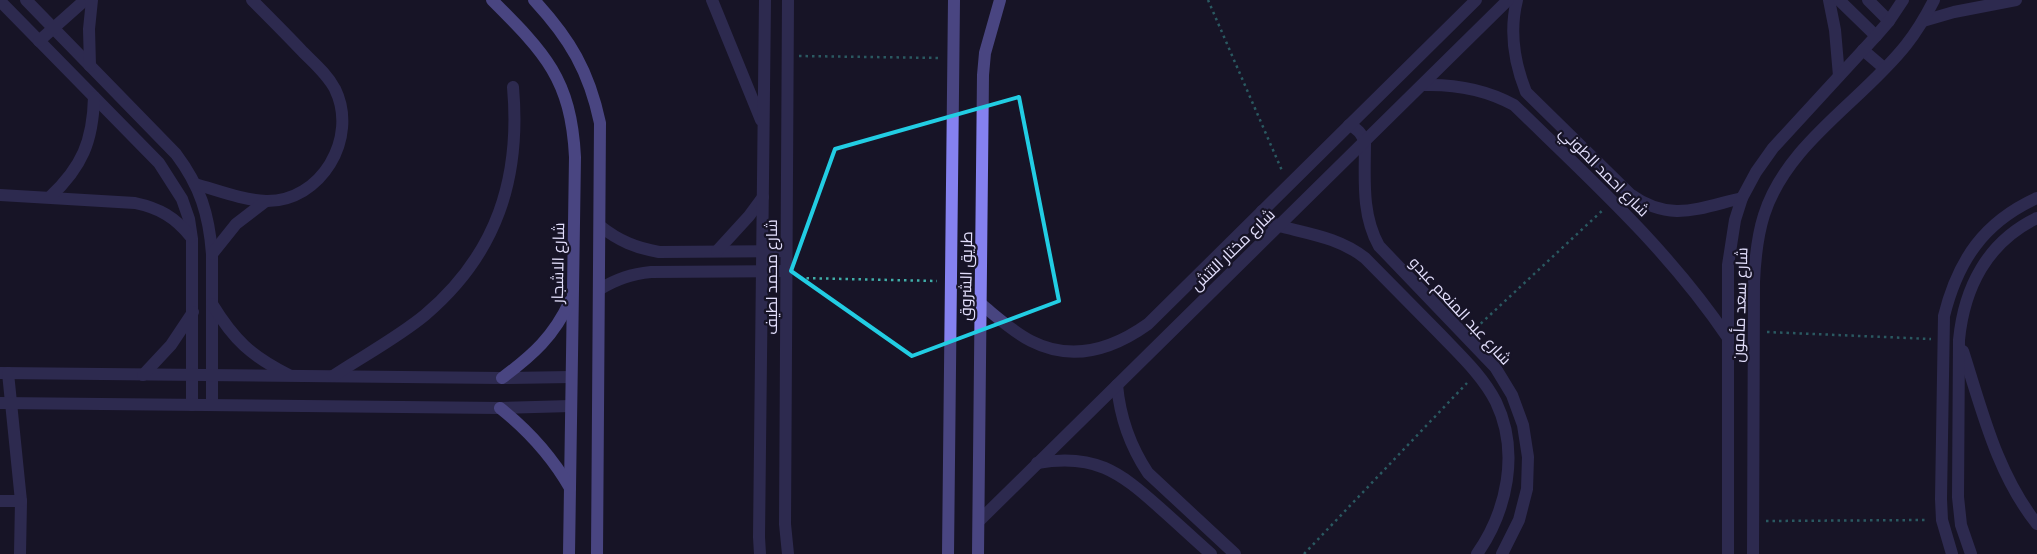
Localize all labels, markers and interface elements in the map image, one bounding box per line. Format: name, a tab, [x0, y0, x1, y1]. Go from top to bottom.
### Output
street label: شارع احمد الطوني	[1553, 122, 1654, 223]
street label: شارع مختار التتش	[1186, 204, 1280, 296]
street label: شارع محمد لطيف	[761, 219, 783, 335]
street label: شارع الاشجار	[547, 222, 570, 305]
street label: طريق الشروق	[955, 231, 977, 321]
street label: شارع سعد مأمون	[1727, 247, 1754, 363]
street label: شارع عبد المنعم عبدو	[1404, 252, 1516, 370]

